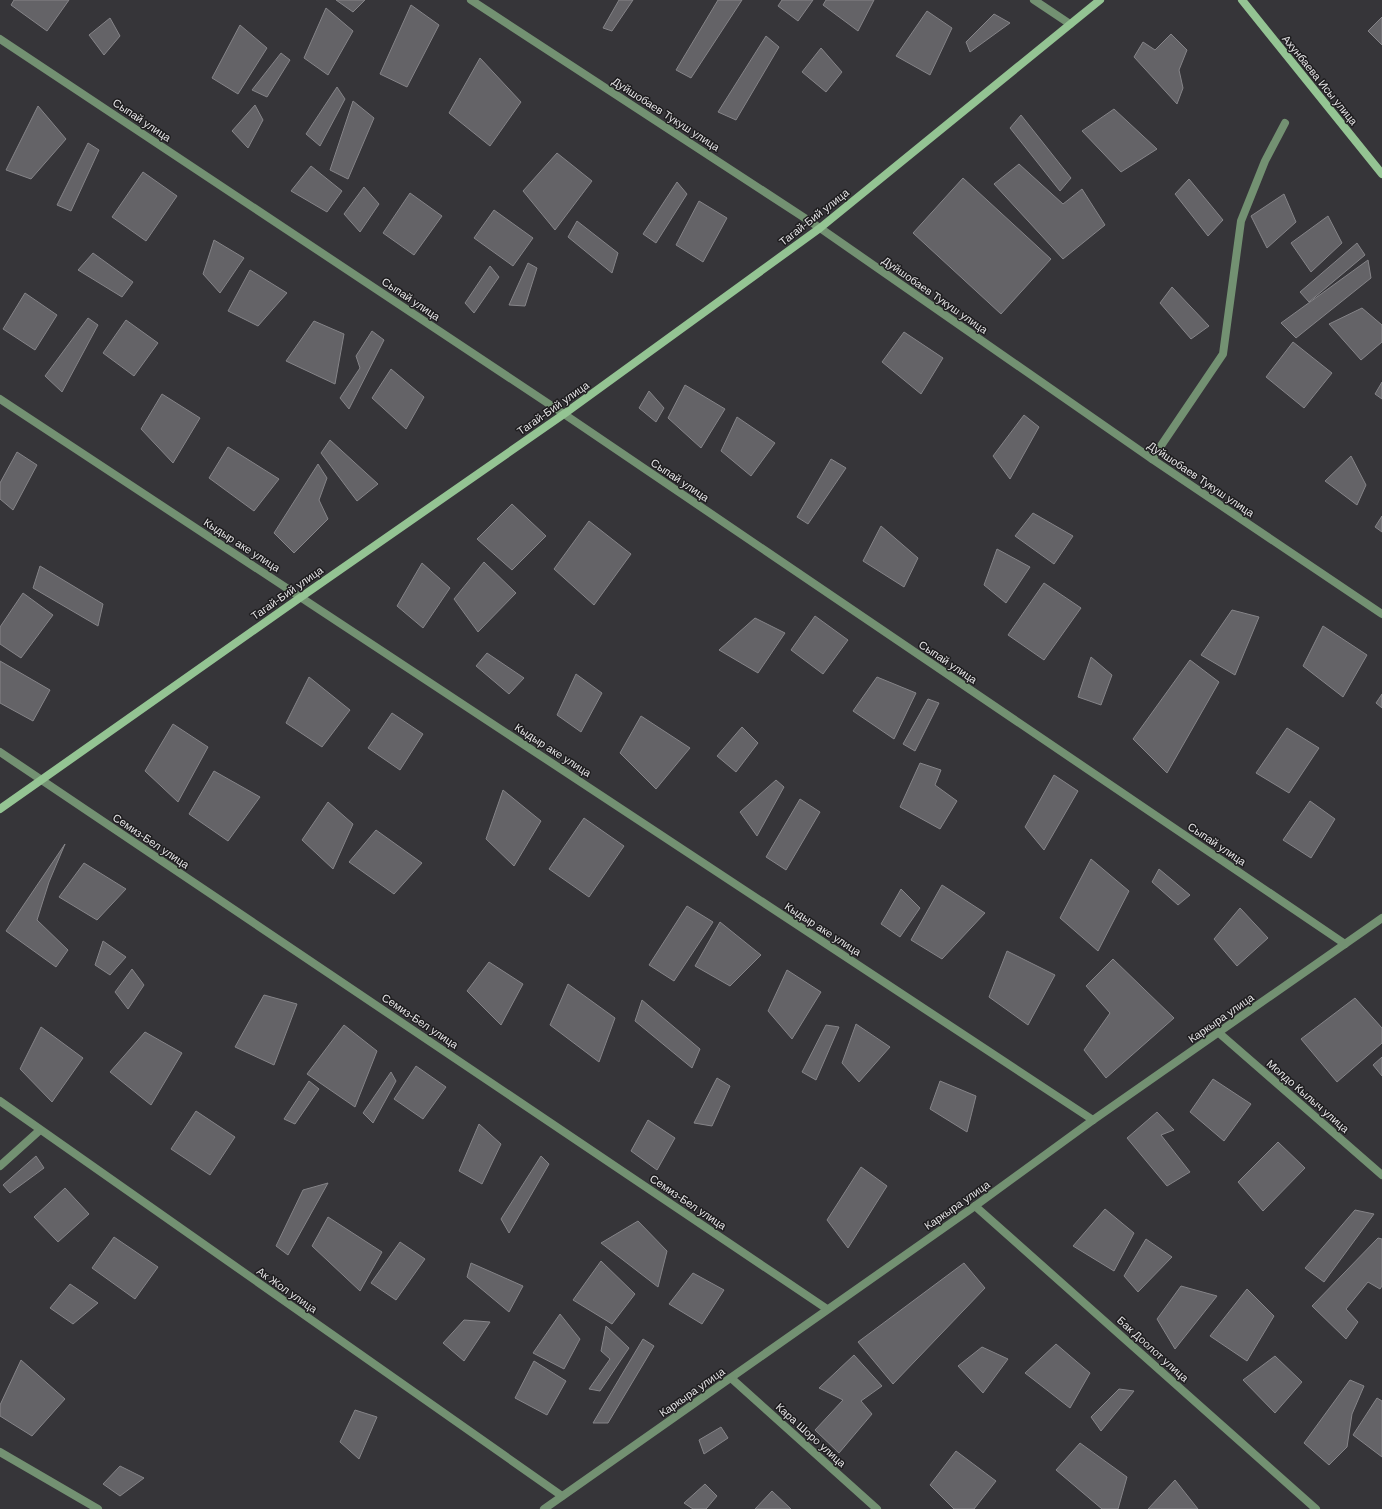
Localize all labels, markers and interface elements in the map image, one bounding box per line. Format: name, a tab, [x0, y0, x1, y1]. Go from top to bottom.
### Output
street label: Ахунбаева Исы улица	[1280, 33, 1361, 128]
street label: Дуйшобаев Тукуш улица	[610, 75, 723, 154]
street label: Сыпай улица	[111, 96, 174, 144]
street label: Тагай-Бий улица	[777, 186, 852, 248]
street label: Дуйшобаев Тукуш улица	[880, 254, 991, 336]
street label: Сыпай улица	[380, 275, 443, 323]
street label: Тагай-Бий улица	[515, 378, 592, 437]
street label: Дуйшобаев Тукуш улица	[1146, 439, 1257, 520]
street label: Сыпай улица	[649, 456, 712, 504]
street label: Кыдыр аке улица	[202, 516, 283, 575]
street label: Тагай-Бий улица	[249, 563, 326, 622]
street label: Сыпай улица	[917, 638, 980, 686]
street label: Кыдыр аке улица	[513, 721, 594, 780]
street label: Семиз-Бел улица	[111, 811, 192, 871]
street label: Сыпай улица	[1186, 820, 1249, 868]
street label: Кыдыр аке улица	[783, 900, 864, 959]
street label: Семиз-Бел улица	[380, 991, 461, 1051]
street label: Каркыра улица	[1186, 991, 1257, 1045]
street label: Молдо Кылыч улица	[1265, 1057, 1352, 1135]
street label: Семиз-Бел улица	[648, 1172, 729, 1232]
street label: Каркыра улица	[922, 1178, 993, 1232]
street label: Ак Жол улица	[255, 1265, 320, 1316]
street label: Бак Доолот улица	[1115, 1314, 1192, 1385]
street label: Каркыра улица	[657, 1365, 728, 1419]
street label: Кара Шоро улица	[774, 1401, 849, 1470]

